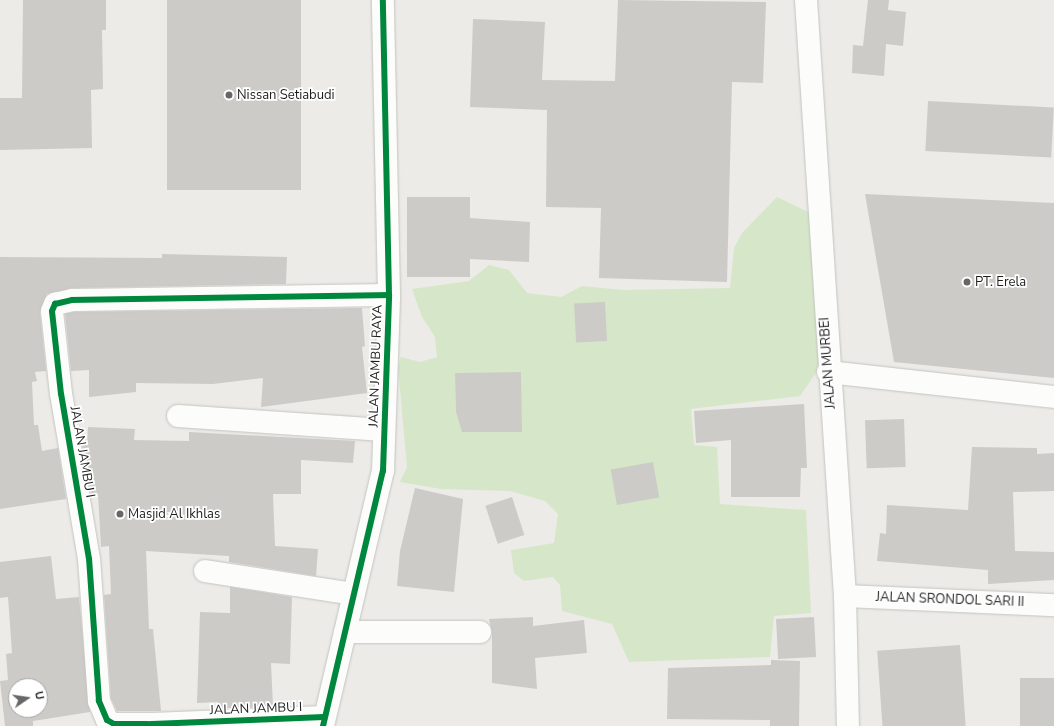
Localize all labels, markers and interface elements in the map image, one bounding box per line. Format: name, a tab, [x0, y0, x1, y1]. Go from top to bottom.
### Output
place label: Nissan Setiabudi	[237, 87, 335, 103]
marker: Nissan Setiabudi	[224, 90, 234, 100]
place label: PT. Erela	[975, 274, 1026, 290]
marker: PT. Erela	[962, 277, 972, 287]
street label: JALAN JAMBU RAYA	[366, 304, 386, 428]
street label: JALAN MURBEI	[817, 317, 839, 409]
street label: JALAN JAMBU I	[66, 405, 98, 499]
place label: Masjid Al Ikhlas	[128, 506, 220, 522]
marker: Masjid Al Ikhlas	[115, 509, 125, 519]
street label: JALAN SRONDOL SARI II	[875, 590, 1025, 610]
north arrow	[8, 678, 48, 718]
text: U	[31, 690, 47, 701]
street label: JALAN JAMBU I	[209, 700, 303, 718]

